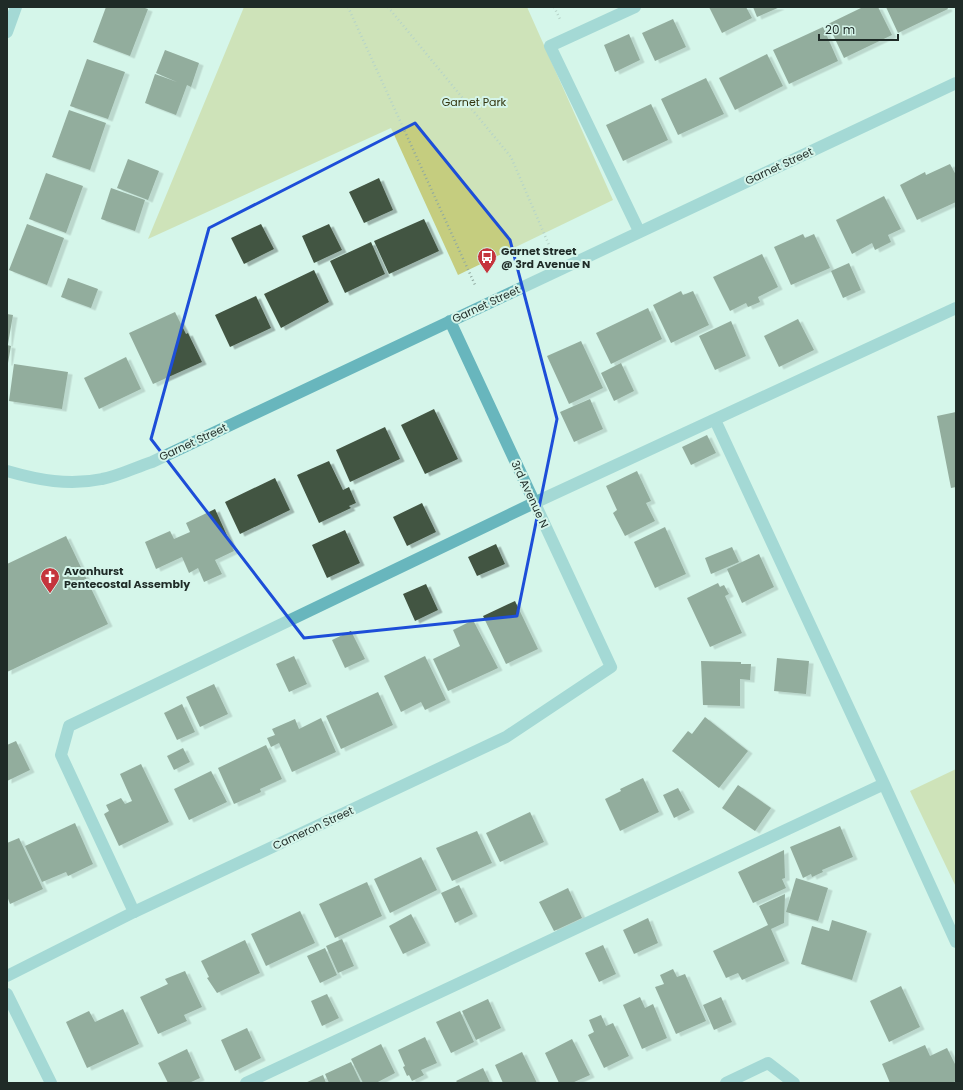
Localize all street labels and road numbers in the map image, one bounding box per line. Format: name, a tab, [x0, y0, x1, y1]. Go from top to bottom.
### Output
street label: Garnet Street	[742, 143, 816, 189]
street label: Garnet Street	[449, 281, 523, 327]
street label: Garnet Street	[156, 419, 230, 465]
street label: 3rd Avenue N	[507, 458, 553, 530]
street label: Cameron Street	[270, 802, 356, 854]

